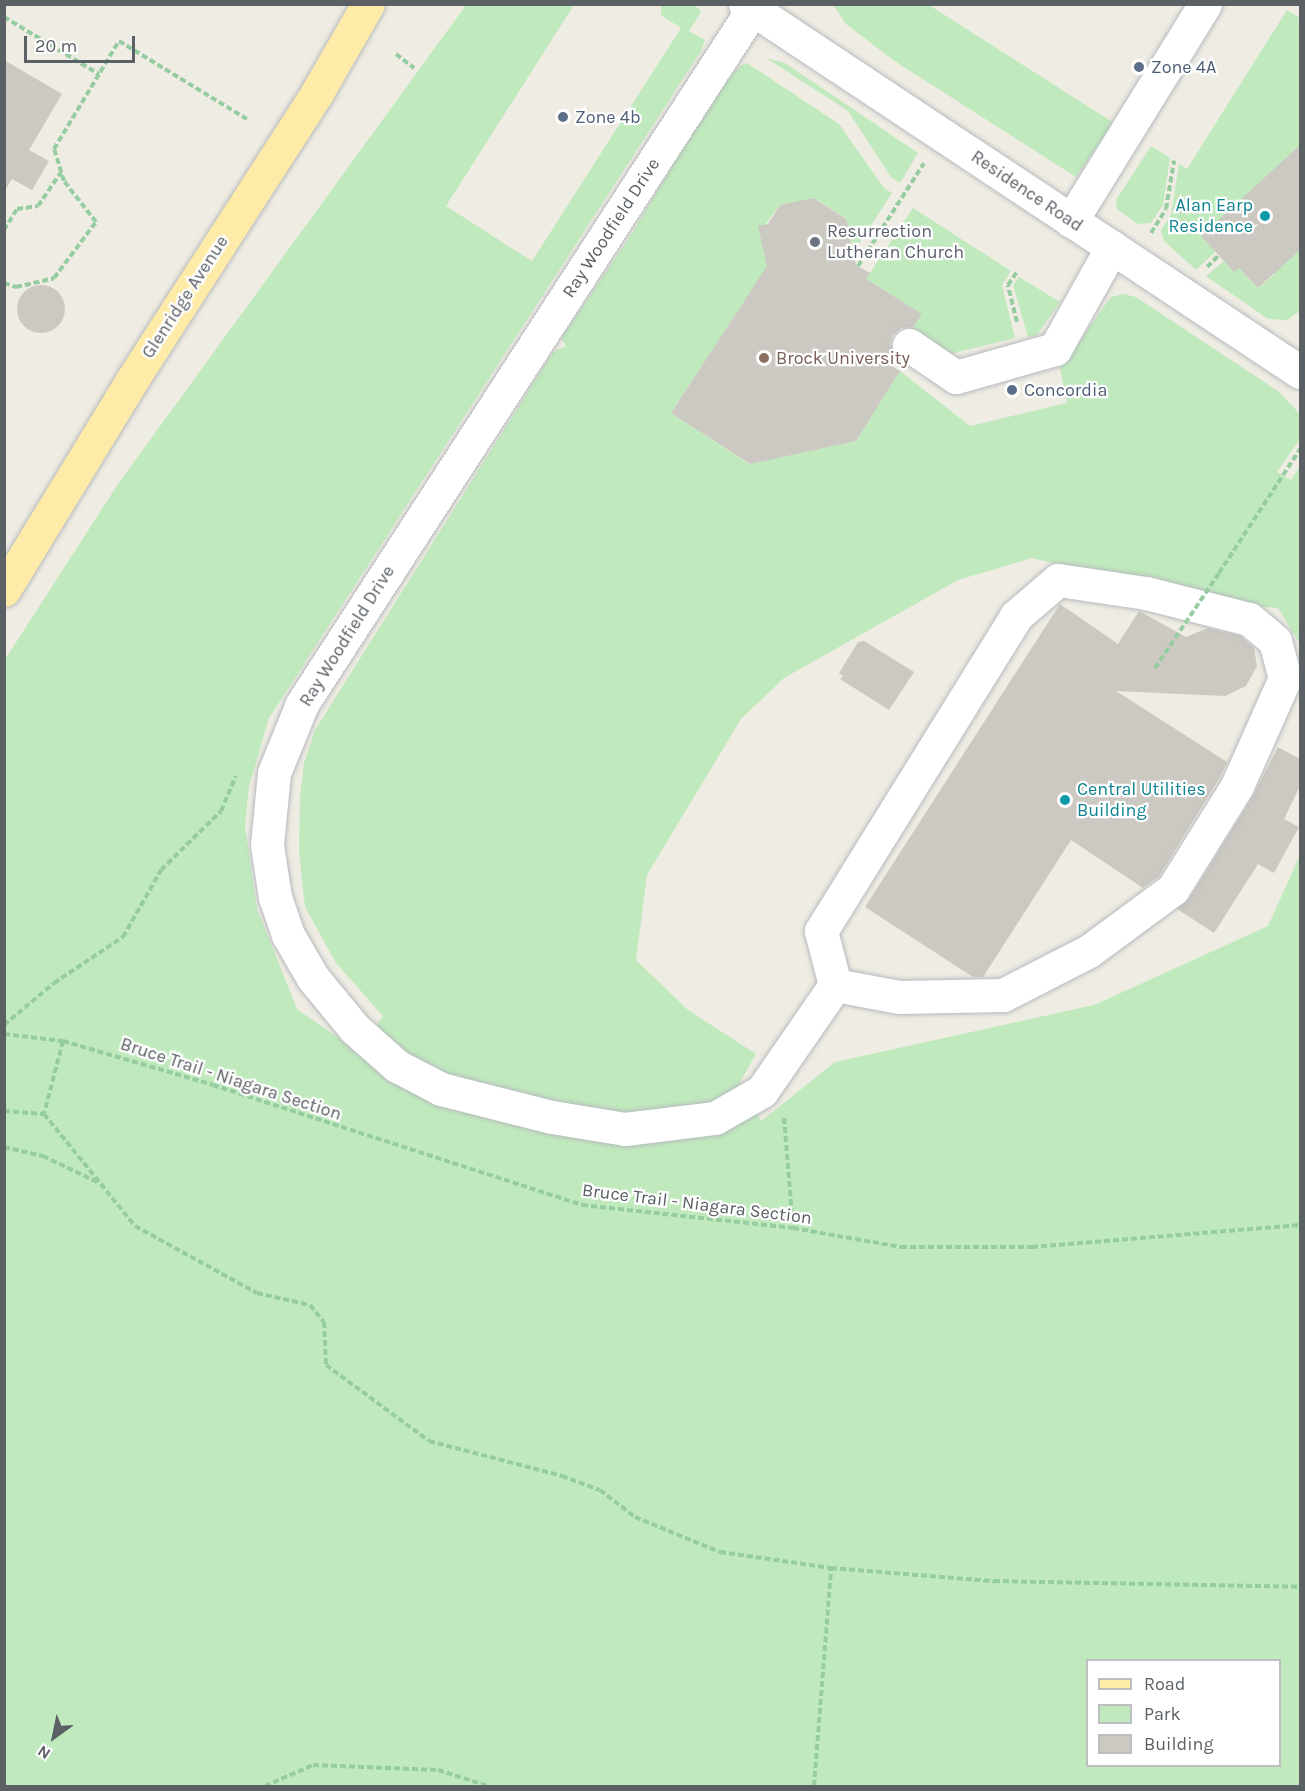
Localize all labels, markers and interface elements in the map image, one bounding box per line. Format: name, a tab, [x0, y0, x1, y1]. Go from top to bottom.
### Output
scale bar	[27, 24, 138, 62]
text: 20 m	[35, 35, 77, 57]
place label: Zone 4A	[1151, 56, 1216, 78]
marker: Zone 4A	[1132, 60, 1146, 74]
place label: Zone 4b	[575, 106, 641, 128]
marker: Zone 4b	[556, 110, 570, 124]
street label: Residence Road	[967, 146, 1087, 236]
street label: Ray Woodfield Drive	[558, 154, 664, 302]
place label: Alan Earp Residence	[1169, 195, 1253, 238]
marker: Alan Earp Residence	[1258, 209, 1272, 223]
place label: Resurrection Lutheran Church	[827, 221, 964, 264]
street label: Glenridge Avenue	[137, 231, 233, 363]
marker: Resurrection Lutheran Church	[808, 235, 822, 249]
place label: Brock University	[776, 347, 910, 369]
marker: Brock University	[757, 351, 771, 365]
place label: Concordia	[1024, 379, 1107, 401]
marker: Concordia	[1005, 383, 1019, 397]
street label: Ray Woodfield Drive	[295, 561, 399, 711]
place label: Central Utilities Building	[1077, 779, 1206, 822]
marker: Central Utilities Building	[1058, 793, 1072, 807]
street label: Bruce Trail - Niagara Section	[118, 1033, 344, 1125]
street label: Bruce Trail - Niagara Section	[581, 1179, 813, 1229]
legend	[1086, 1659, 1281, 1767]
text: Road	[1144, 1673, 1185, 1695]
text: Park	[1144, 1703, 1181, 1725]
north arrow	[24, 1707, 84, 1767]
text: Building	[1144, 1733, 1214, 1755]
text: N	[34, 1741, 54, 1764]

